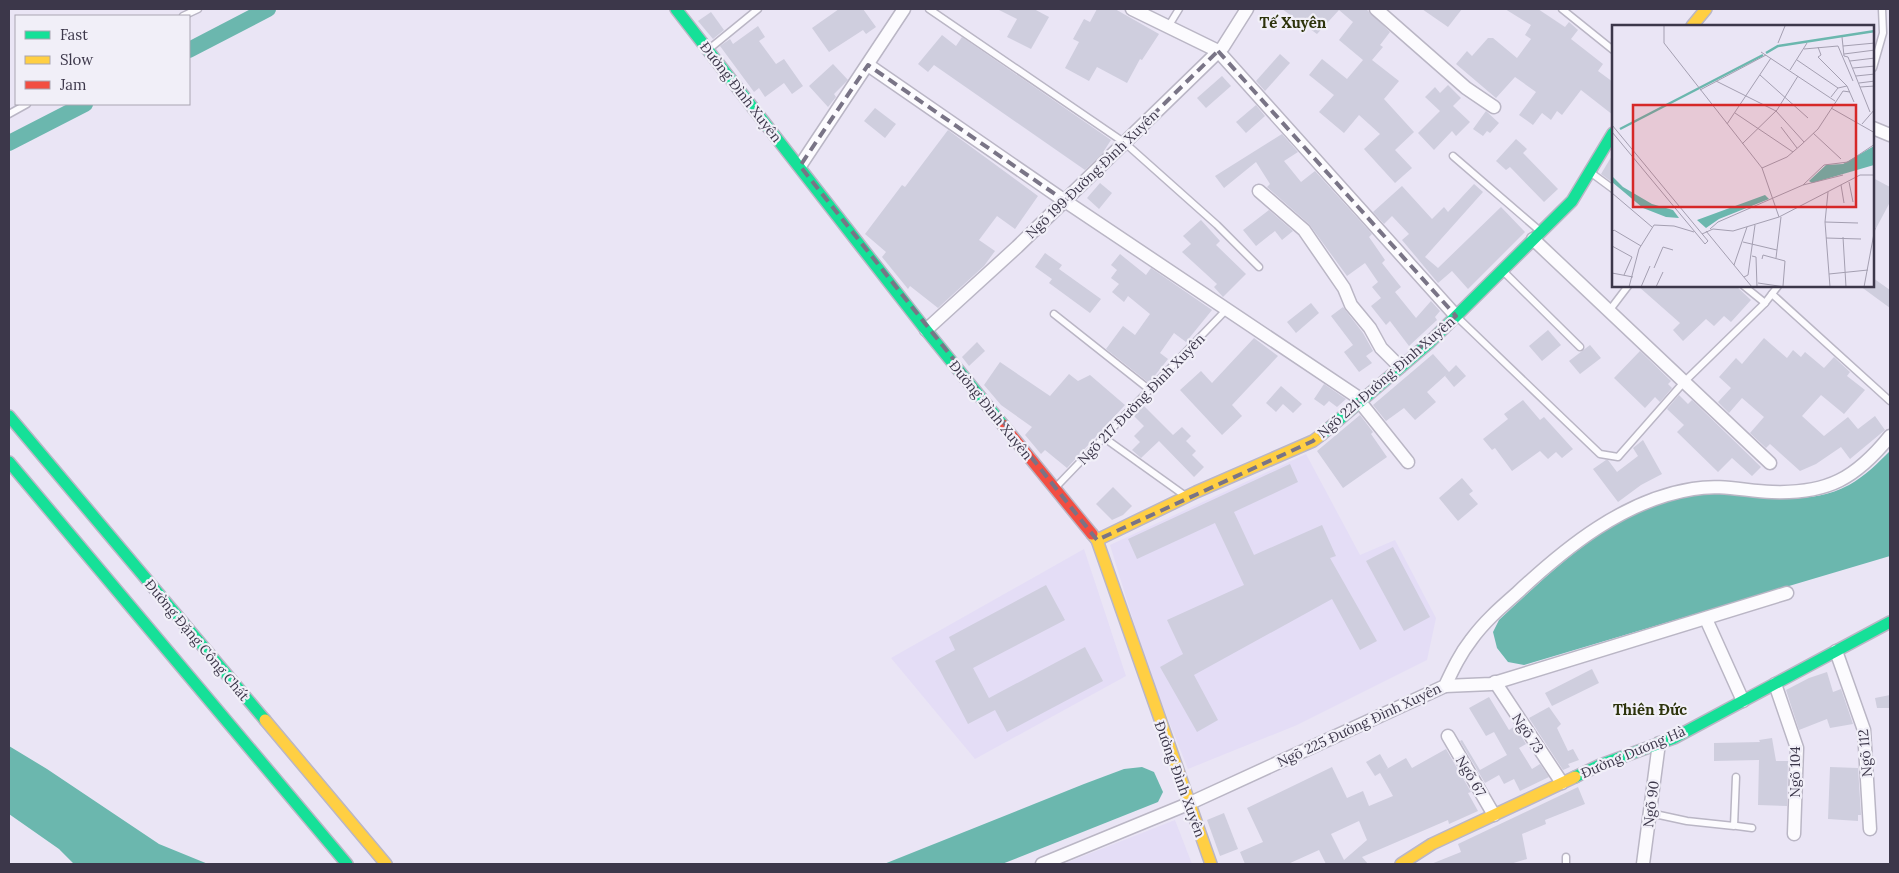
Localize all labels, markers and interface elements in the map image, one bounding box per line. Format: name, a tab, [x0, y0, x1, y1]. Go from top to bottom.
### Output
district label: Tế Xuyên	[1260, 13, 1327, 32]
legend	[15, 15, 190, 105]
text: Fast	[60, 25, 88, 44]
inset map	[1612, 25, 1874, 288]
street label: Đường Đình Xuyên	[696, 38, 786, 146]
text: Slow	[60, 50, 93, 69]
text: Jam	[59, 75, 87, 94]
street label: Ngõ 199 Đường Đình Xuyên	[1022, 105, 1162, 242]
street label: Ngõ 221 Đường Đình Xuyên	[1313, 312, 1459, 442]
street label: Ngõ 217 Đường Đình Xuyên	[1074, 329, 1209, 468]
street label: Đường Đình Xuyên	[945, 357, 1037, 464]
street label: Đường Đặng Công Chất	[141, 576, 254, 705]
street label: Ngõ 225 Đường Đình Xuyên	[1274, 679, 1444, 771]
district label: Thiên Đức	[1613, 700, 1687, 719]
street label: Ngõ 73	[1508, 710, 1548, 757]
street label: Đường Đình Xuyên	[1151, 718, 1210, 840]
street label: Đường Dương Hà	[1578, 722, 1688, 782]
street label: Ngõ 112	[1854, 728, 1876, 778]
street label: Ngõ 104	[1786, 746, 1804, 798]
street label: Ngõ 67	[1452, 752, 1490, 800]
street label: Ngõ 90	[1639, 780, 1663, 828]

